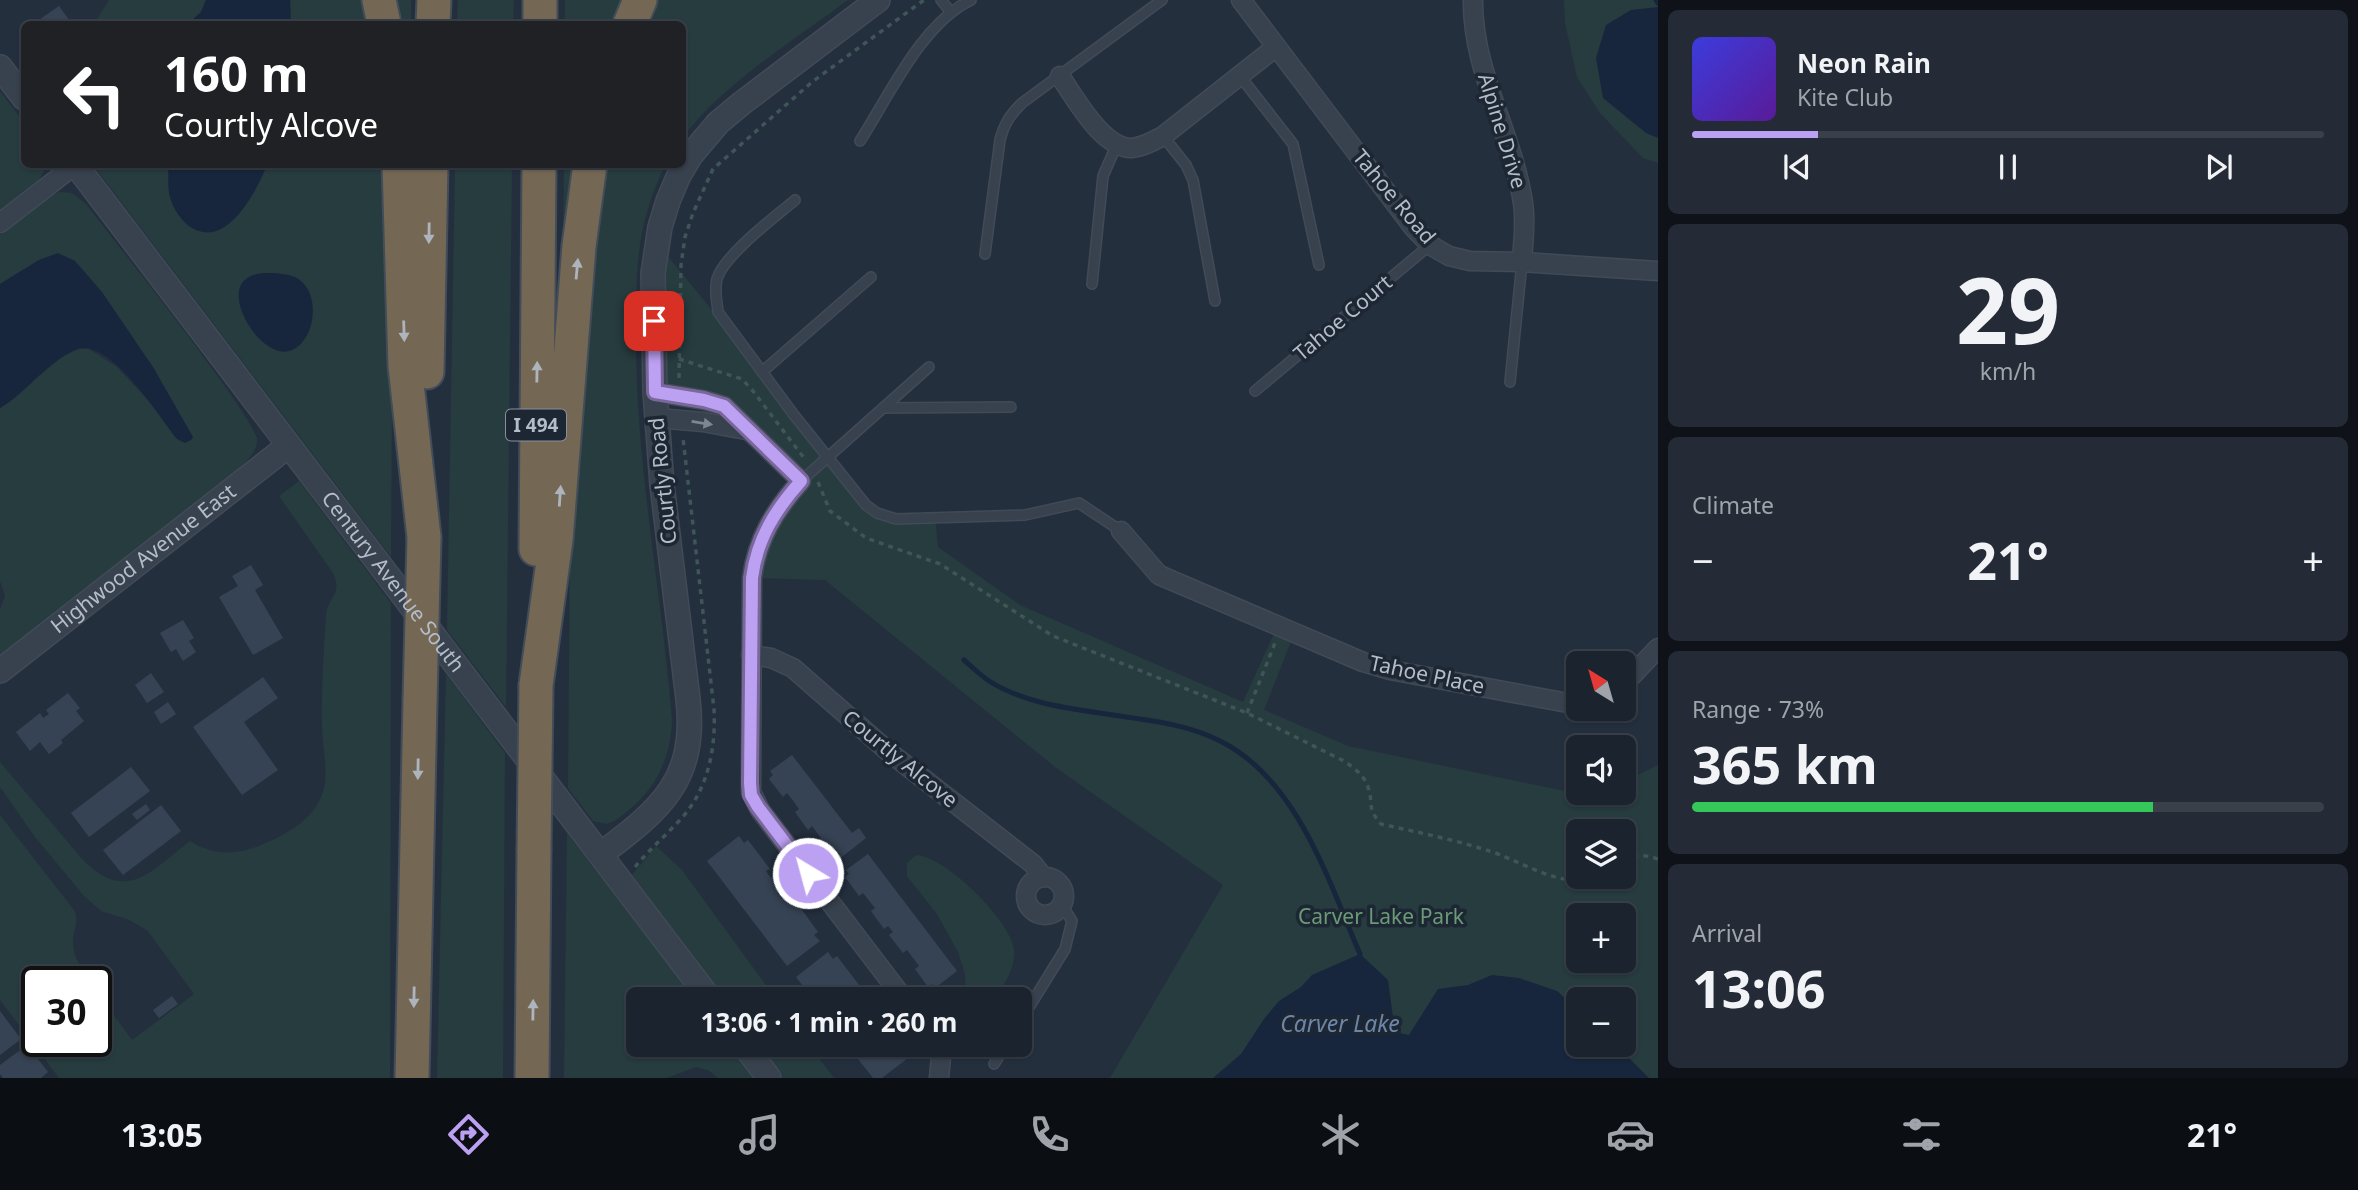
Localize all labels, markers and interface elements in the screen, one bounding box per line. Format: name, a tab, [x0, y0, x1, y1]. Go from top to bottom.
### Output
text: 160 m	[164, 40, 309, 106]
text: Neon Rain	[1797, 45, 1931, 81]
icon: left	[49, 49, 140, 140]
street label: Alpine Drive	[1472, 70, 1534, 192]
text: Kite Club	[1797, 81, 1893, 113]
text: Courtly Alcove	[164, 103, 378, 146]
street label: Tahoe Road	[1347, 143, 1443, 249]
icon: previous	[1778, 148, 1816, 186]
icon: pause	[1989, 148, 2027, 186]
icon: next	[2200, 148, 2238, 186]
one-way arrow	[424, 222, 435, 244]
text: 29	[1956, 247, 2060, 371]
one-way arrow	[572, 258, 583, 280]
street label: Tahoe Court	[1287, 268, 1398, 367]
pin	[624, 291, 684, 351]
icon: arrive	[635, 302, 673, 340]
one-way arrow	[399, 320, 410, 342]
text: km/h	[1980, 355, 2036, 387]
one-way arrow	[531, 360, 542, 382]
road number: I 494	[506, 410, 566, 440]
street label: Courtly Road	[641, 416, 683, 546]
one-way arrow	[691, 418, 713, 429]
street label: Highwood Avenue East	[45, 477, 241, 639]
one-way arrow	[554, 484, 565, 506]
street label: Century Avenue South	[316, 485, 472, 678]
text: Climate	[1692, 489, 1774, 521]
text: 21°	[1967, 524, 2049, 595]
text: −	[1692, 534, 1714, 586]
text: +	[2302, 534, 2324, 586]
street label: Tahoe Place	[1367, 648, 1487, 700]
north arrow	[1566, 651, 1636, 721]
map controls	[1566, 651, 1636, 1057]
text: Range · 73%	[1692, 693, 1824, 725]
street label: Courtly Alcove	[837, 703, 964, 813]
text: 365 km	[1692, 728, 1878, 799]
button: sound	[1566, 735, 1636, 805]
one-way arrow	[412, 759, 424, 781]
button: layers	[1566, 819, 1636, 889]
position arrow	[771, 836, 845, 910]
park label: Carver Lake Park	[1298, 902, 1465, 930]
button: +	[1566, 903, 1636, 973]
text: Arrival	[1692, 917, 1762, 949]
text: 13:06	[1692, 952, 1826, 1023]
speed limit sign: 30	[21, 966, 112, 1057]
one-way arrow	[408, 986, 420, 1008]
button: −	[1566, 987, 1636, 1057]
one-way arrow	[527, 999, 538, 1021]
text: 13:06 · 1 min · 260 m	[701, 1004, 957, 1040]
water label: Carver Lake	[1280, 1007, 1400, 1039]
icon: directions	[444, 1110, 493, 1159]
icon: music	[735, 1110, 784, 1159]
icon: phone	[1025, 1110, 1074, 1159]
icon: climate	[1316, 1110, 1365, 1159]
icon: car	[1606, 1110, 1655, 1159]
icon: filters	[1897, 1110, 1946, 1159]
text: 13:05	[121, 1113, 203, 1156]
text: 21°	[2187, 1113, 2237, 1156]

